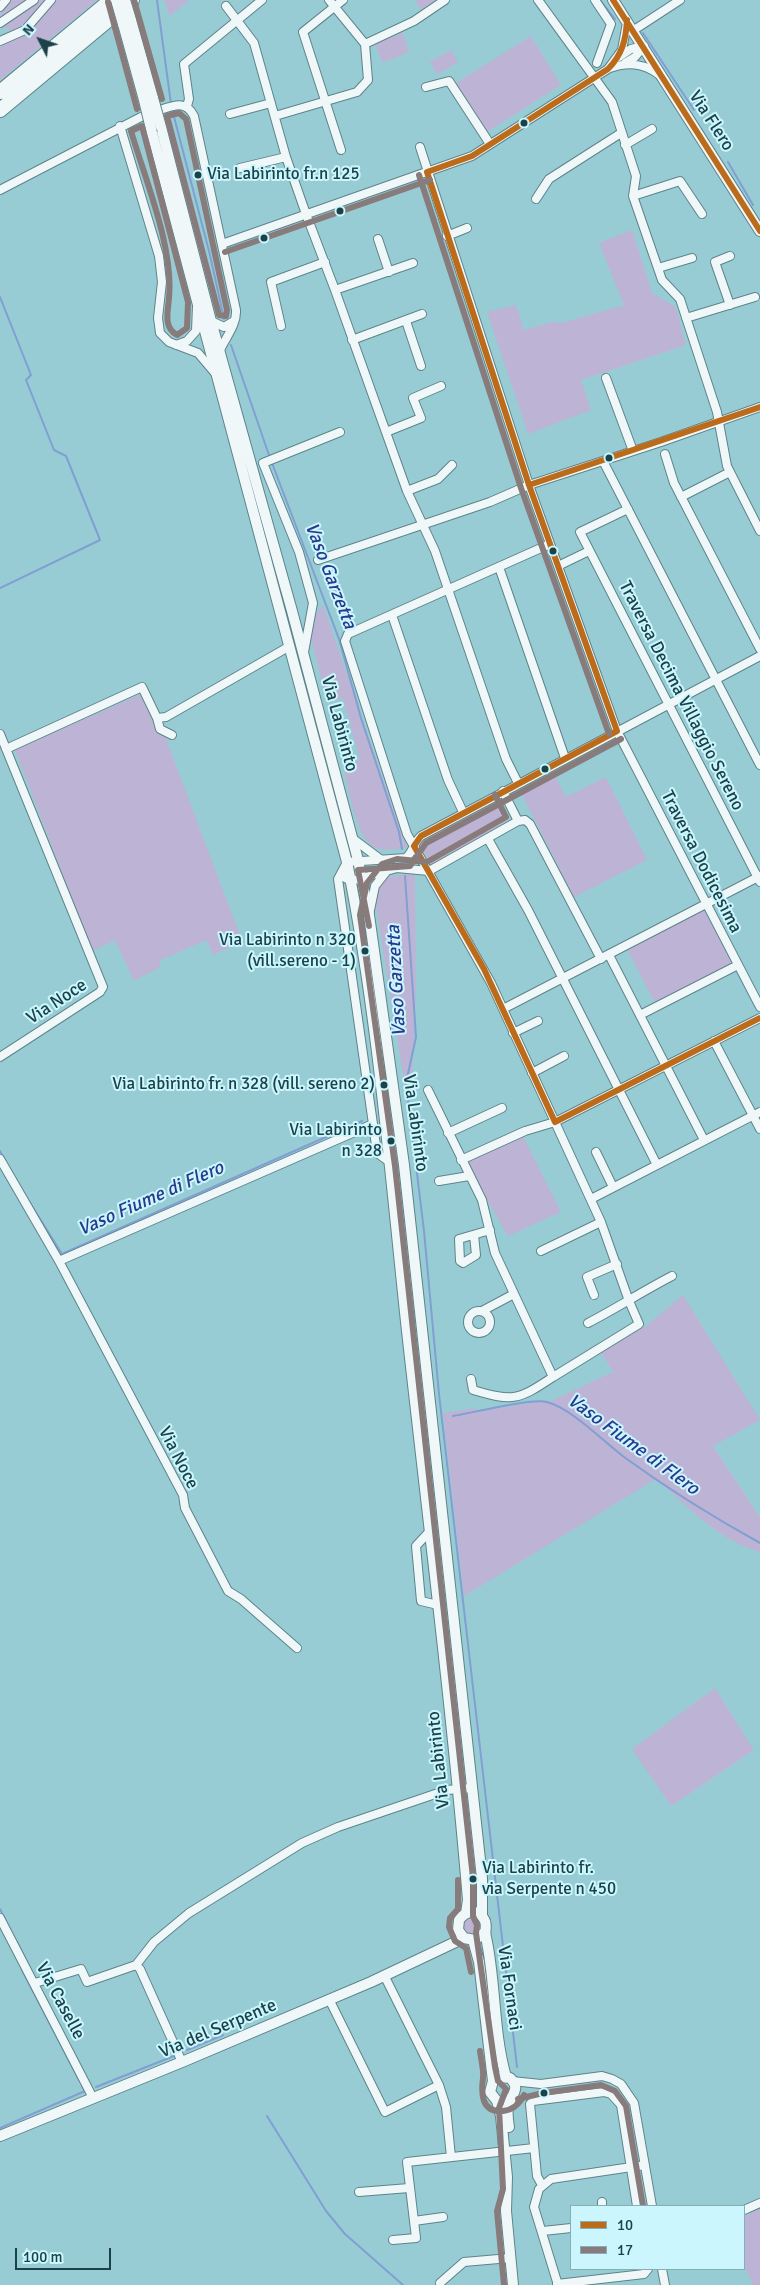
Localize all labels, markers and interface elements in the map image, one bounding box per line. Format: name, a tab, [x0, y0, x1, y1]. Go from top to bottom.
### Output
north arrow	[15, 15, 65, 65]
text: N	[19, 21, 38, 39]
street label: Via Flero	[684, 87, 738, 155]
unlabelled marker	[519, 118, 529, 128]
place label: Via Labirinto fr.n 125	[207, 165, 360, 185]
marker: Via Labirinto fr.n 125	[193, 170, 203, 180]
unlabelled marker	[335, 206, 345, 216]
unlabelled marker	[259, 233, 269, 243]
unlabelled marker	[604, 453, 614, 463]
water label: Vaso Garzetta	[299, 520, 361, 632]
unlabelled marker	[548, 546, 558, 556]
street label: Traversa Decima Villaggio Sereno	[614, 578, 748, 814]
street label: Via Labirinto	[316, 674, 362, 774]
unlabelled marker	[540, 764, 550, 774]
street label: Traversa Dodicesima	[656, 787, 746, 937]
water label: Vaso Garzetta	[383, 925, 411, 1037]
place label: Via Labirinto n 320 (vill.sereno - 1)	[219, 931, 356, 971]
marker: Via Labirinto n 320 (vill.sereno - 1)	[360, 946, 370, 956]
street label: Via Noce	[23, 975, 91, 1029]
street label: Via Labirinto	[397, 1073, 433, 1173]
place label: Via Labirinto fr. n 328 (vill. sereno 2)	[112, 1075, 375, 1095]
marker: Via Labirinto fr. n 328 (vill. sereno 2)	[379, 1080, 389, 1090]
place label: Via Labirinto n 328	[289, 1121, 382, 1161]
marker: Via Labirinto n 328	[386, 1136, 396, 1146]
water label: Vaso Fiume di Flero	[75, 1157, 227, 1241]
water label: Vaso Fiume di Flero	[563, 1390, 703, 1500]
street label: Via Noce	[153, 1423, 203, 1493]
street label: Via Labirinto	[423, 1710, 455, 1810]
place label: Via Labirinto fr. via Serpente n 450	[482, 1859, 616, 1899]
marker: Via Labirinto fr. via Serpente n 450	[468, 1874, 478, 1884]
street label: Via Fornaci	[492, 1944, 526, 2032]
street label: Via Caselle	[31, 1959, 89, 2043]
street label: Via del Serpente	[156, 1995, 280, 2063]
unlabelled marker	[539, 2088, 549, 2098]
legend	[570, 2205, 745, 2270]
text: 10	[617, 2216, 633, 2234]
scale bar	[18, 2238, 114, 2270]
text: 17	[617, 2241, 633, 2259]
text: 100 m	[23, 2248, 63, 2266]

